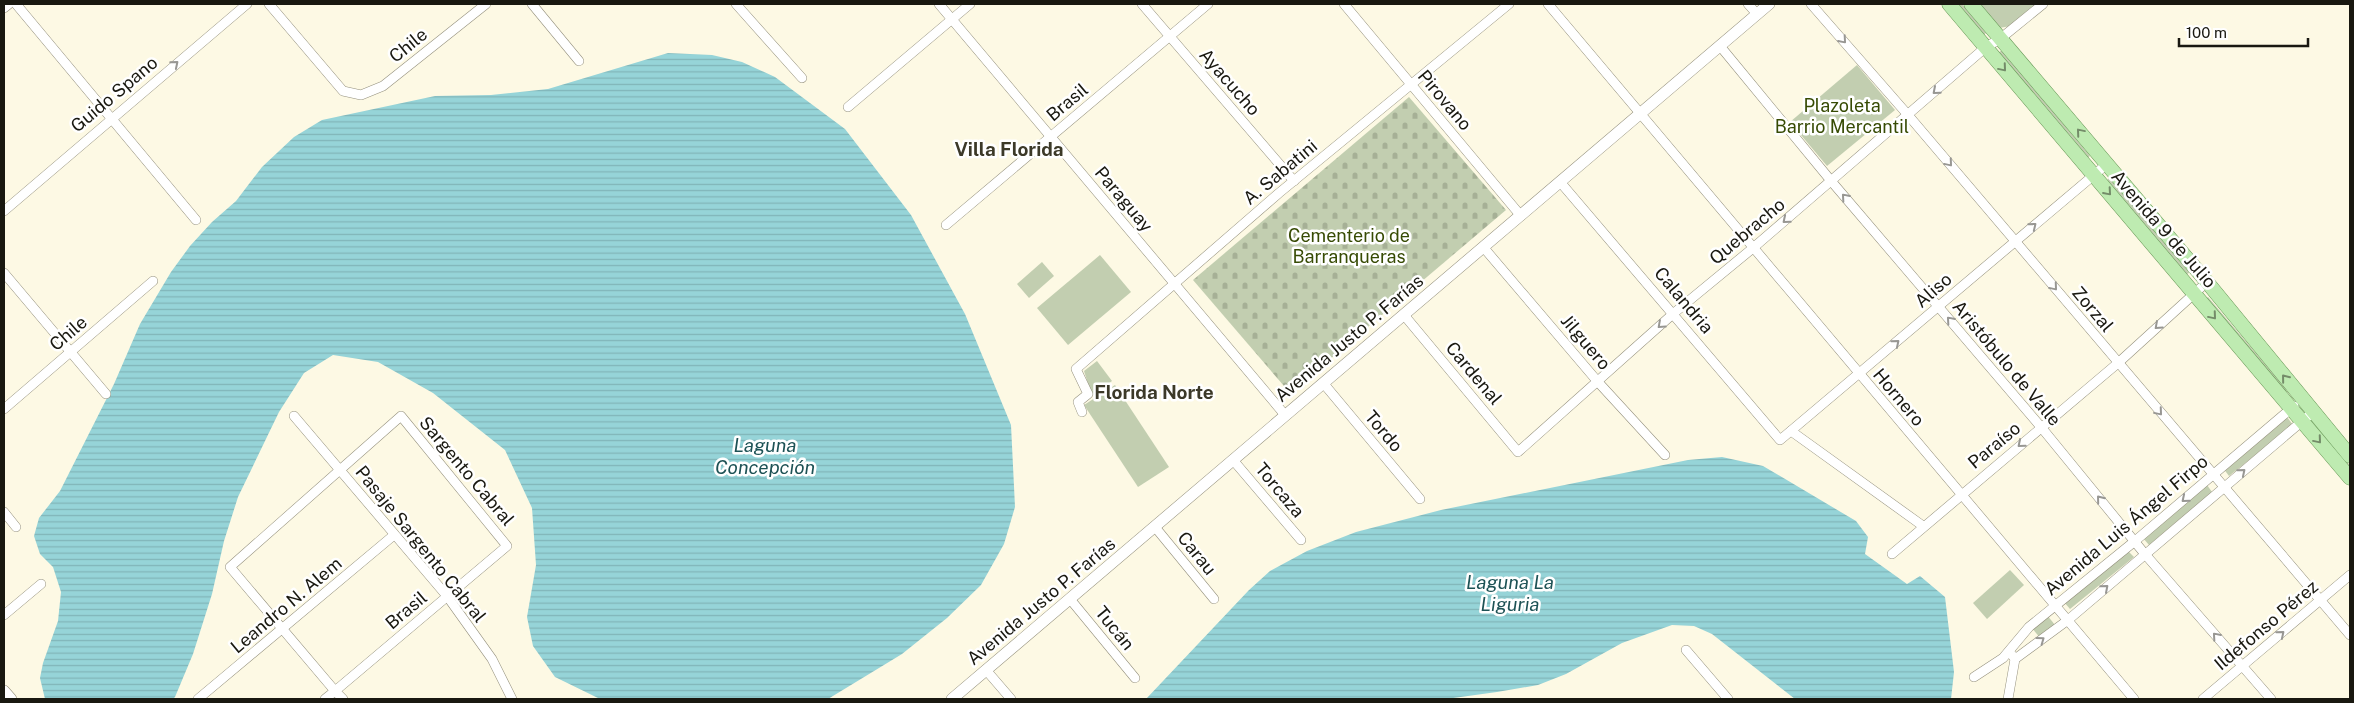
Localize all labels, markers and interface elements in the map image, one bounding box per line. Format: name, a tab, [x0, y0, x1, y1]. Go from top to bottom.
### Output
scale bar	[2179, 15, 2308, 47]
street label: Chile	[385, 23, 431, 67]
text: 100 m	[2186, 24, 2227, 41]
one-way arrow	[1837, 35, 1846, 44]
street label: Ayacucho	[1195, 44, 1265, 120]
street label: Guido Spano	[66, 52, 162, 136]
one-way arrow	[170, 61, 179, 70]
one-way arrow	[1998, 62, 2007, 71]
street label: Pirovano	[1414, 66, 1476, 134]
street label: Brasil	[1042, 79, 1092, 125]
one-way arrow	[1932, 86, 1941, 95]
park label: Plazoleta Barrio Mercantil	[1775, 95, 1909, 137]
one-way arrow	[2077, 129, 2086, 138]
street label: A. Sabatini	[1239, 135, 1321, 209]
district label: Villa Florida	[954, 138, 1064, 160]
one-way arrow	[1944, 158, 1953, 167]
street label: Paraguay	[1091, 162, 1158, 236]
street label: Avenida 9 de Julio	[2107, 166, 2221, 292]
one-way arrow	[2102, 186, 2111, 195]
street label: Quebracho	[1705, 193, 1789, 269]
one-way arrow	[1842, 194, 1850, 203]
one-way arrow	[1783, 215, 1792, 223]
one-way arrow	[2027, 223, 2036, 232]
park label: Cementerio de Barranqueras	[1288, 225, 1410, 267]
street label: Calandria	[1650, 263, 1718, 337]
street label: Aliso	[1910, 268, 1956, 312]
street label: Avenida Justo P. Farías	[1271, 270, 1427, 406]
one-way arrow	[2049, 282, 2058, 291]
street label: Zorzal	[2068, 282, 2118, 336]
street label: Aristóbulo de Valle	[1948, 296, 2066, 430]
street label: Jilguero	[1557, 310, 1615, 374]
one-way arrow	[2208, 310, 2217, 319]
street label: Chile	[45, 311, 91, 355]
one-way arrow	[1947, 317, 1956, 326]
one-way arrow	[1658, 319, 1667, 328]
one-way arrow	[2154, 320, 2163, 329]
street label: Cardenal	[1442, 337, 1506, 409]
one-way arrow	[1890, 340, 1899, 348]
street label: Hornero	[1869, 364, 1929, 430]
one-way arrow	[2282, 375, 2291, 384]
district label: Florida Norte	[1094, 381, 1214, 403]
street label: Tordo	[1361, 406, 1407, 456]
one-way arrow	[2153, 406, 2162, 415]
street label: Sargento Cabral	[415, 412, 519, 530]
street label: Paraíso	[1964, 417, 2024, 473]
water label: Laguna Concepción	[715, 434, 815, 478]
one-way arrow	[2313, 434, 2322, 443]
one-way arrow	[2018, 438, 2027, 447]
street label: Avenida Luis Ángel Firpo	[2039, 450, 2212, 600]
street label: Torcaza	[1251, 458, 1309, 522]
street label: Pasaje Sargento Cabral	[351, 461, 491, 627]
one-way arrow	[2236, 468, 2245, 477]
one-way arrow	[2181, 493, 2190, 502]
one-way arrow	[2096, 495, 2105, 504]
street label: Carau	[1173, 527, 1221, 579]
street label: Avenida Justo P. Farías	[963, 533, 1119, 669]
street label: Leandro N. Alem	[226, 553, 346, 657]
water label: Laguna La Liguria	[1466, 571, 1554, 615]
street label: Ildefonso Pérez	[2210, 576, 2322, 674]
one-way arrow	[2099, 585, 2108, 594]
street label: Brasil	[381, 587, 431, 633]
street label: Tucán	[1091, 602, 1139, 654]
one-way arrow	[2275, 631, 2284, 640]
one-way arrow	[2213, 632, 2222, 641]
one-way arrow	[2035, 637, 2044, 645]

